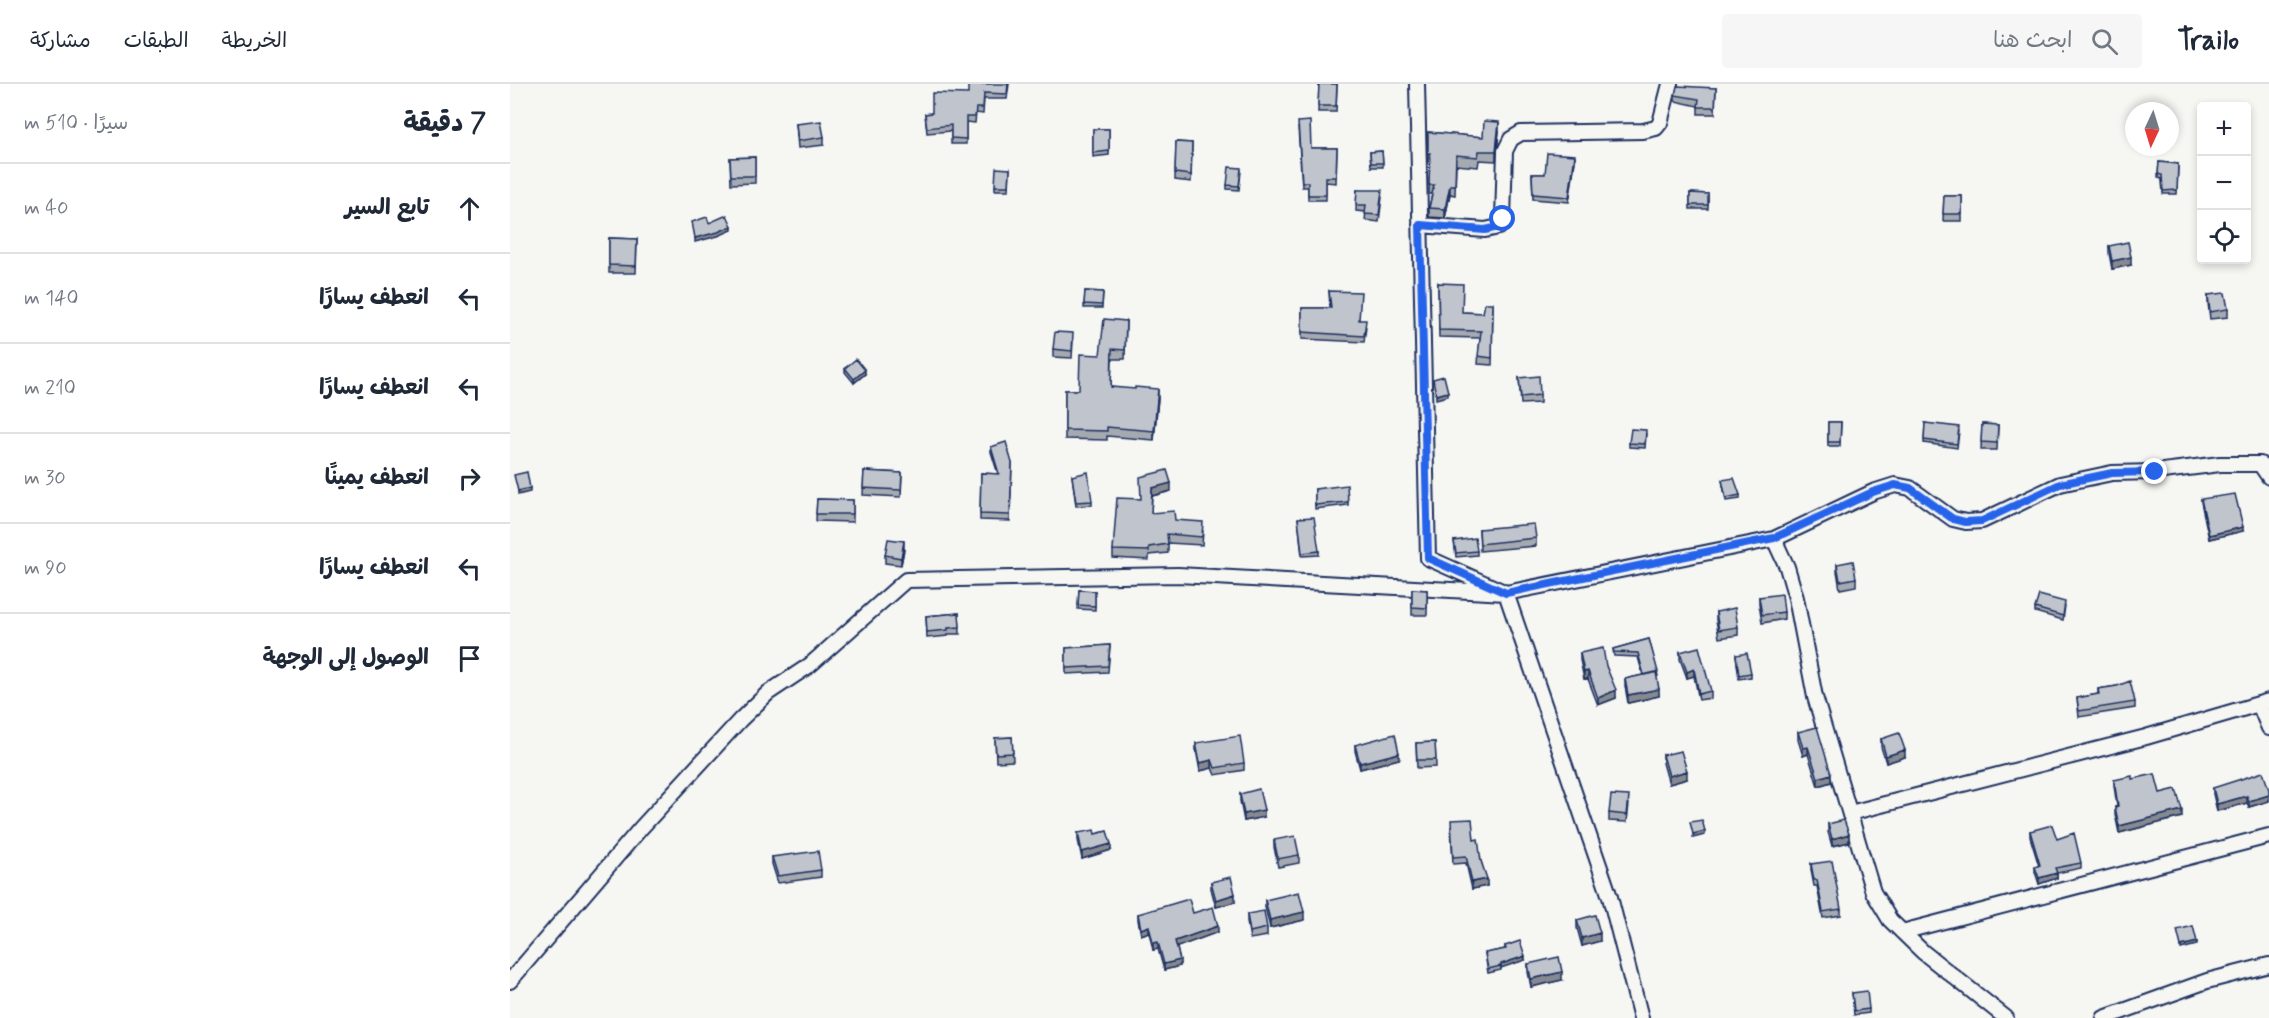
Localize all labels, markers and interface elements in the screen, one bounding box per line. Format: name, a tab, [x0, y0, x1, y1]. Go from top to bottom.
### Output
search box	[1722, 14, 2142, 68]
text: Trailo	[2178, 23, 2239, 60]
icon: search	[2088, 25, 2121, 58]
text: مشاركة	[30, 27, 91, 55]
text: الطبقات	[124, 27, 189, 55]
text: الخريطة	[222, 27, 287, 55]
text: ابحث هنا	[1993, 27, 2073, 55]
north arrow	[2125, 102, 2179, 156]
map controls	[2197, 102, 2251, 264]
button: +	[2197, 102, 2251, 156]
text: 7 دقيقة	[403, 107, 486, 141]
text: سيرًا · 510 m	[24, 110, 128, 137]
button: −	[2197, 156, 2251, 210]
icon: ahead	[453, 192, 486, 225]
text: تابع السير	[345, 194, 429, 222]
text: 40 m	[24, 195, 68, 222]
route start	[1489, 205, 1515, 231]
button: locate	[2197, 210, 2251, 264]
icon: left	[453, 282, 486, 315]
text: انعطف يسارًا	[319, 284, 429, 312]
text: 140 m	[24, 285, 78, 312]
icon: left	[453, 372, 486, 405]
text: انعطف يسارًا	[319, 374, 429, 402]
text: 210 m	[24, 375, 76, 402]
route end	[2141, 458, 2167, 484]
icon: right	[453, 462, 486, 495]
text: انعطف يمينًا	[325, 464, 429, 492]
text: 30 m	[24, 465, 66, 492]
icon: left	[453, 552, 486, 585]
text: انعطف يسارًا	[319, 554, 429, 582]
text: 90 m	[24, 555, 67, 582]
icon: arrive	[453, 642, 486, 675]
text: الوصول إلى الوجهة	[262, 644, 429, 672]

